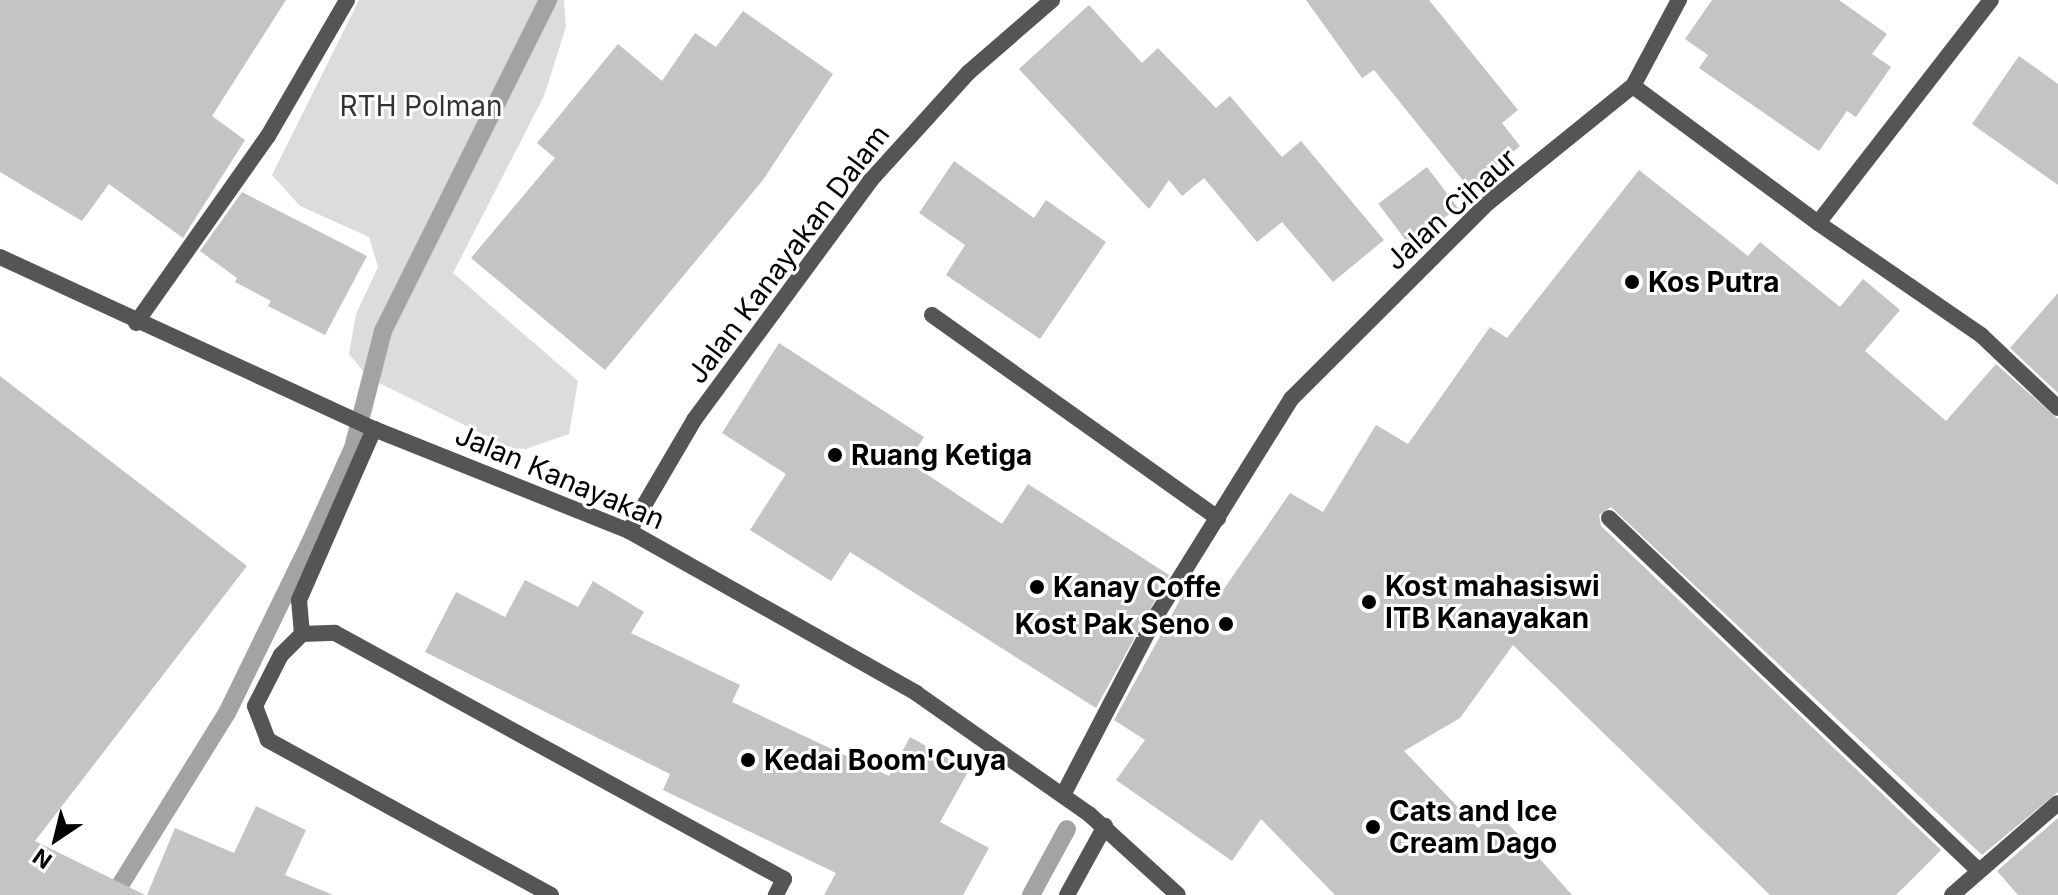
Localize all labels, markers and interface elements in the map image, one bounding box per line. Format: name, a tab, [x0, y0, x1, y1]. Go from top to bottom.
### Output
park label: RTH Polman	[340, 89, 502, 123]
street label: Jalan Kanayakan Dalam	[680, 118, 896, 390]
street label: Jalan Cihaur	[1378, 141, 1524, 277]
place label: Kos Putra	[1648, 265, 1780, 299]
marker: Kos Putra	[1623, 273, 1641, 291]
street label: Jalan Kanayakan	[450, 418, 670, 536]
place label: Ruang Ketiga	[851, 438, 1032, 472]
marker: Ruang Ketiga	[826, 446, 844, 464]
place label: Kost mahasiswi ITB Kanayakan	[1385, 569, 1600, 635]
place label: Kanay Coffe	[1053, 570, 1221, 604]
marker: Kanay Coffe	[1028, 578, 1046, 596]
marker: Kost mahasiswi ITB Kanayakan	[1360, 593, 1378, 611]
place label: Kost Pak Seno	[1015, 607, 1210, 641]
marker: Kost Pak Seno	[1217, 615, 1235, 633]
place label: Kedai Boom'Cuya	[764, 743, 1006, 777]
marker: Kedai Boom'Cuya	[739, 751, 757, 769]
place label: Cats and Ice Cream Dago	[1389, 794, 1557, 860]
north arrow	[16, 799, 96, 879]
marker: Cats and Ice Cream Dago	[1364, 818, 1382, 836]
text: N	[28, 843, 57, 874]

